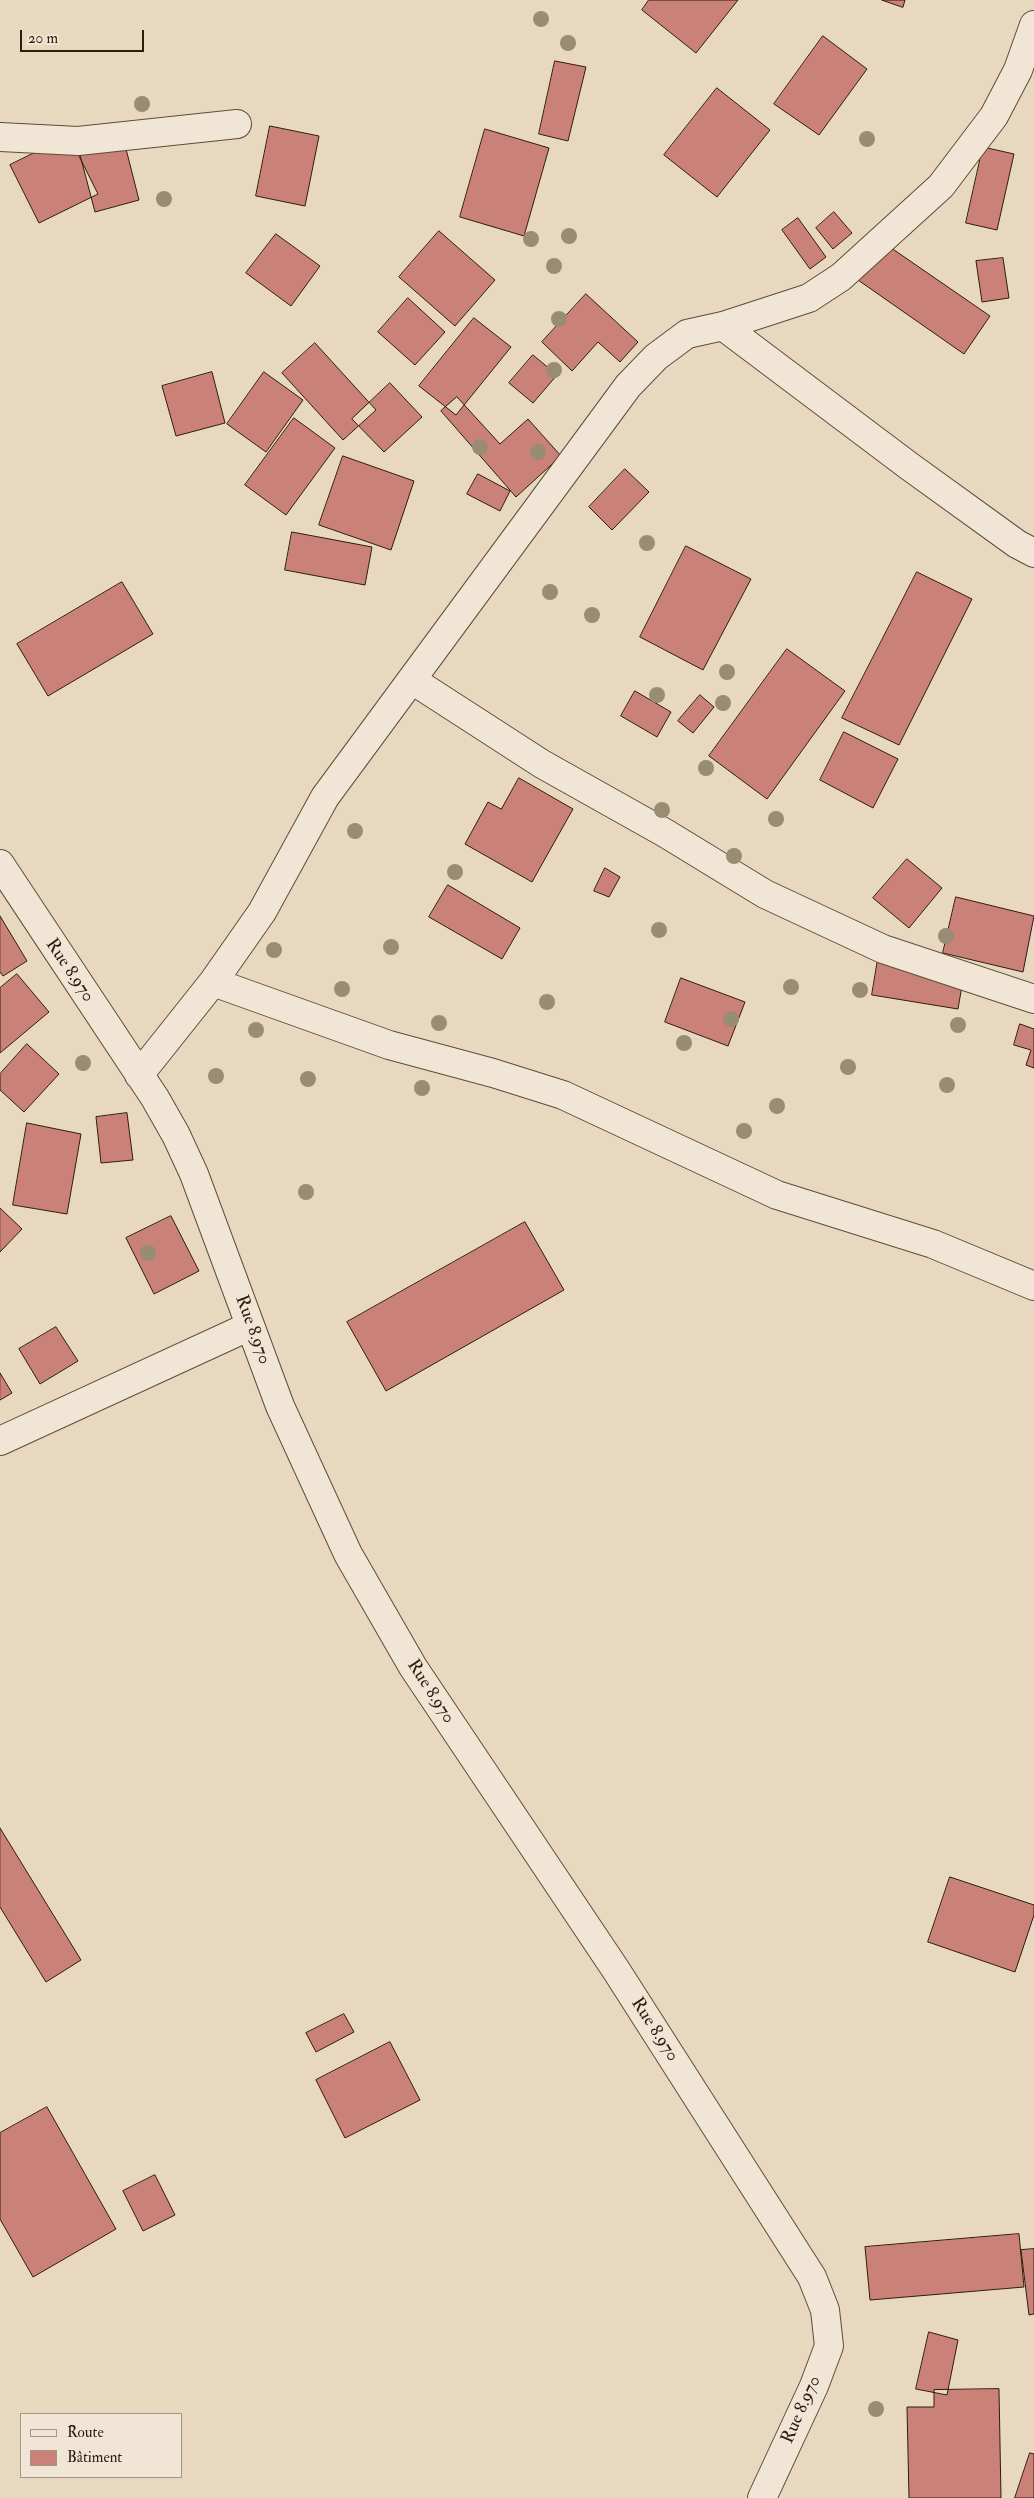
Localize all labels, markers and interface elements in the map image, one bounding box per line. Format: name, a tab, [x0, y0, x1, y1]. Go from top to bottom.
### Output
scale bar	[22, 20, 146, 52]
text: 20 m	[28, 29, 58, 48]
street label: Rue 8.970	[40, 935, 98, 1007]
street label: Rue 8.970	[230, 1293, 274, 1367]
street label: Rue 8.970	[401, 1656, 459, 1728]
street label: Rue 8.970	[625, 1994, 683, 2066]
street label: Rue 8.970	[778, 2373, 826, 2447]
legend	[20, 2413, 182, 2478]
text: Route	[67, 2423, 104, 2442]
text: Bâtiment	[67, 2448, 122, 2467]

